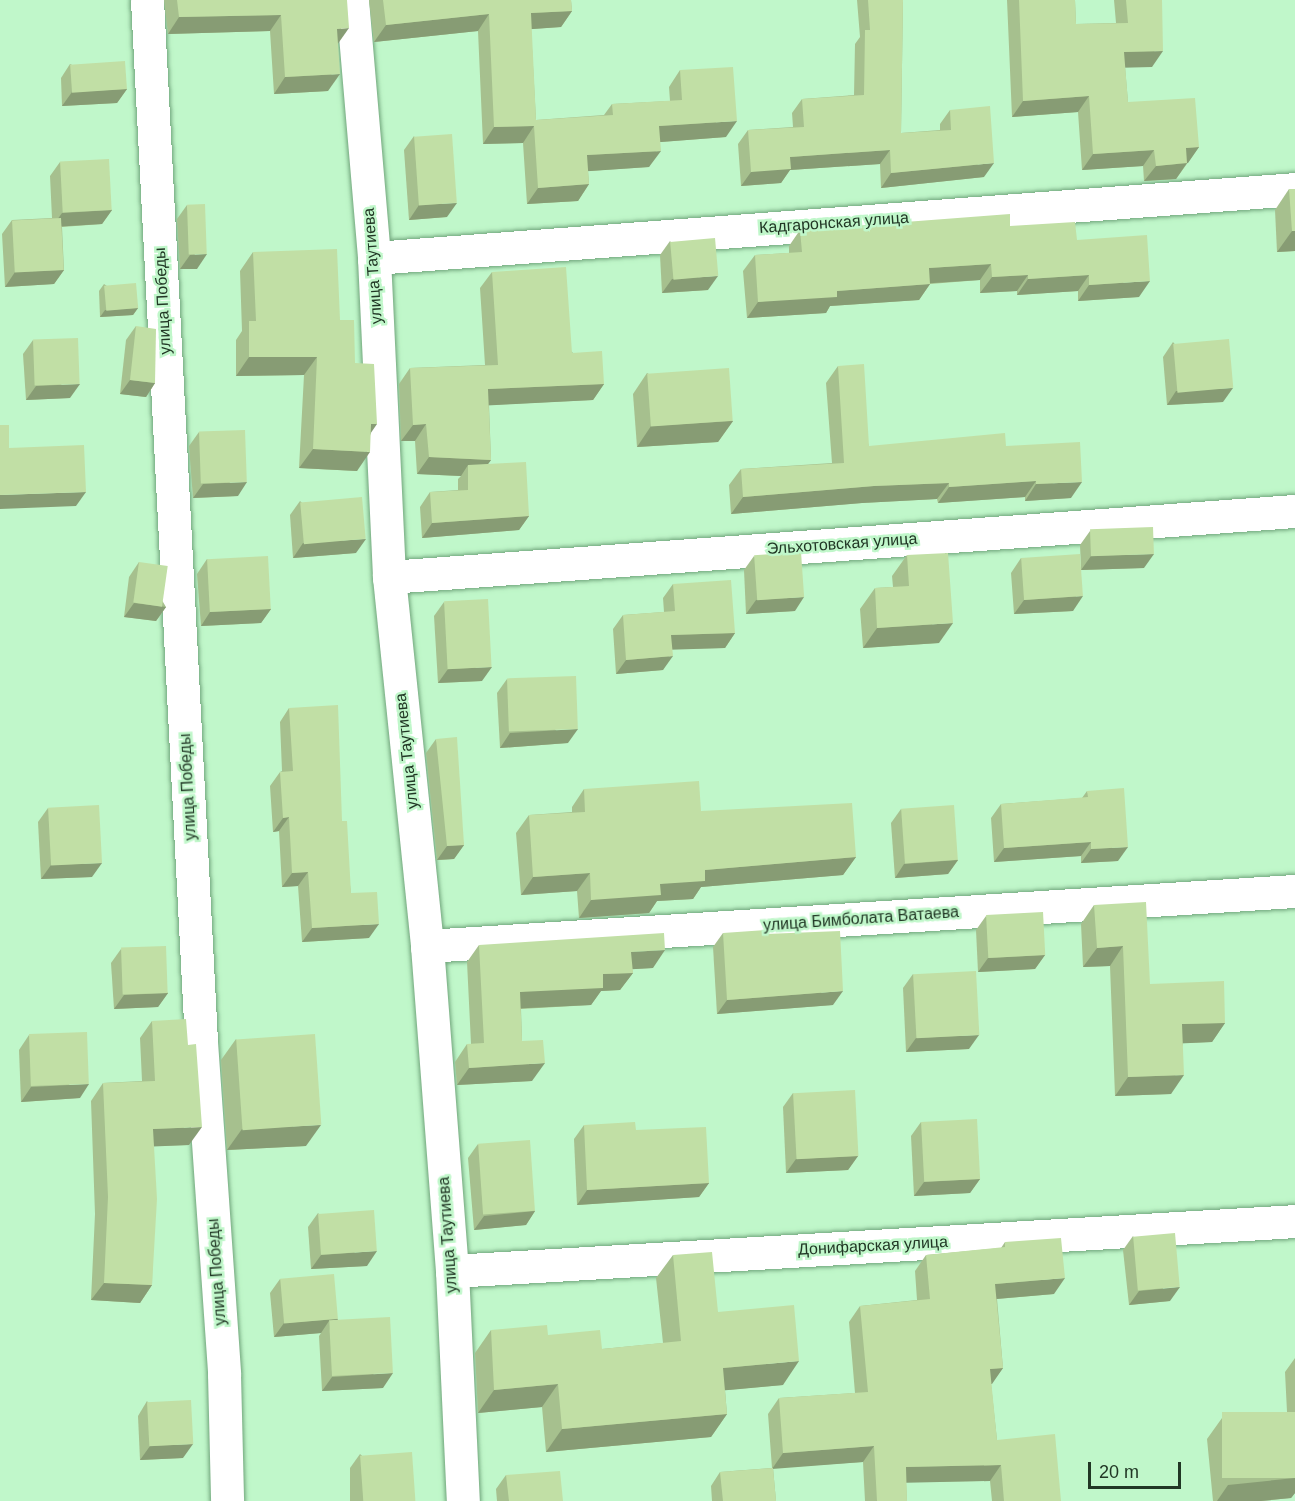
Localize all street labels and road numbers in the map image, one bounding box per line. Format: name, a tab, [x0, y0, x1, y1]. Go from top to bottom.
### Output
street label: улица Таутиева	[359, 207, 387, 325]
street label: Кадгаронская улица	[759, 208, 909, 238]
street label: улица Победы	[151, 247, 175, 355]
street label: Эльхотовская улица	[766, 529, 918, 559]
street label: улица Таутиева	[391, 692, 423, 810]
street label: улица Победы	[176, 733, 200, 841]
street label: улица Бимболата Ватаева	[762, 903, 960, 935]
street label: улица Таутиева	[434, 1176, 462, 1294]
street label: улица Победы	[204, 1218, 230, 1326]
street label: Донифарская улица	[798, 1232, 948, 1260]

